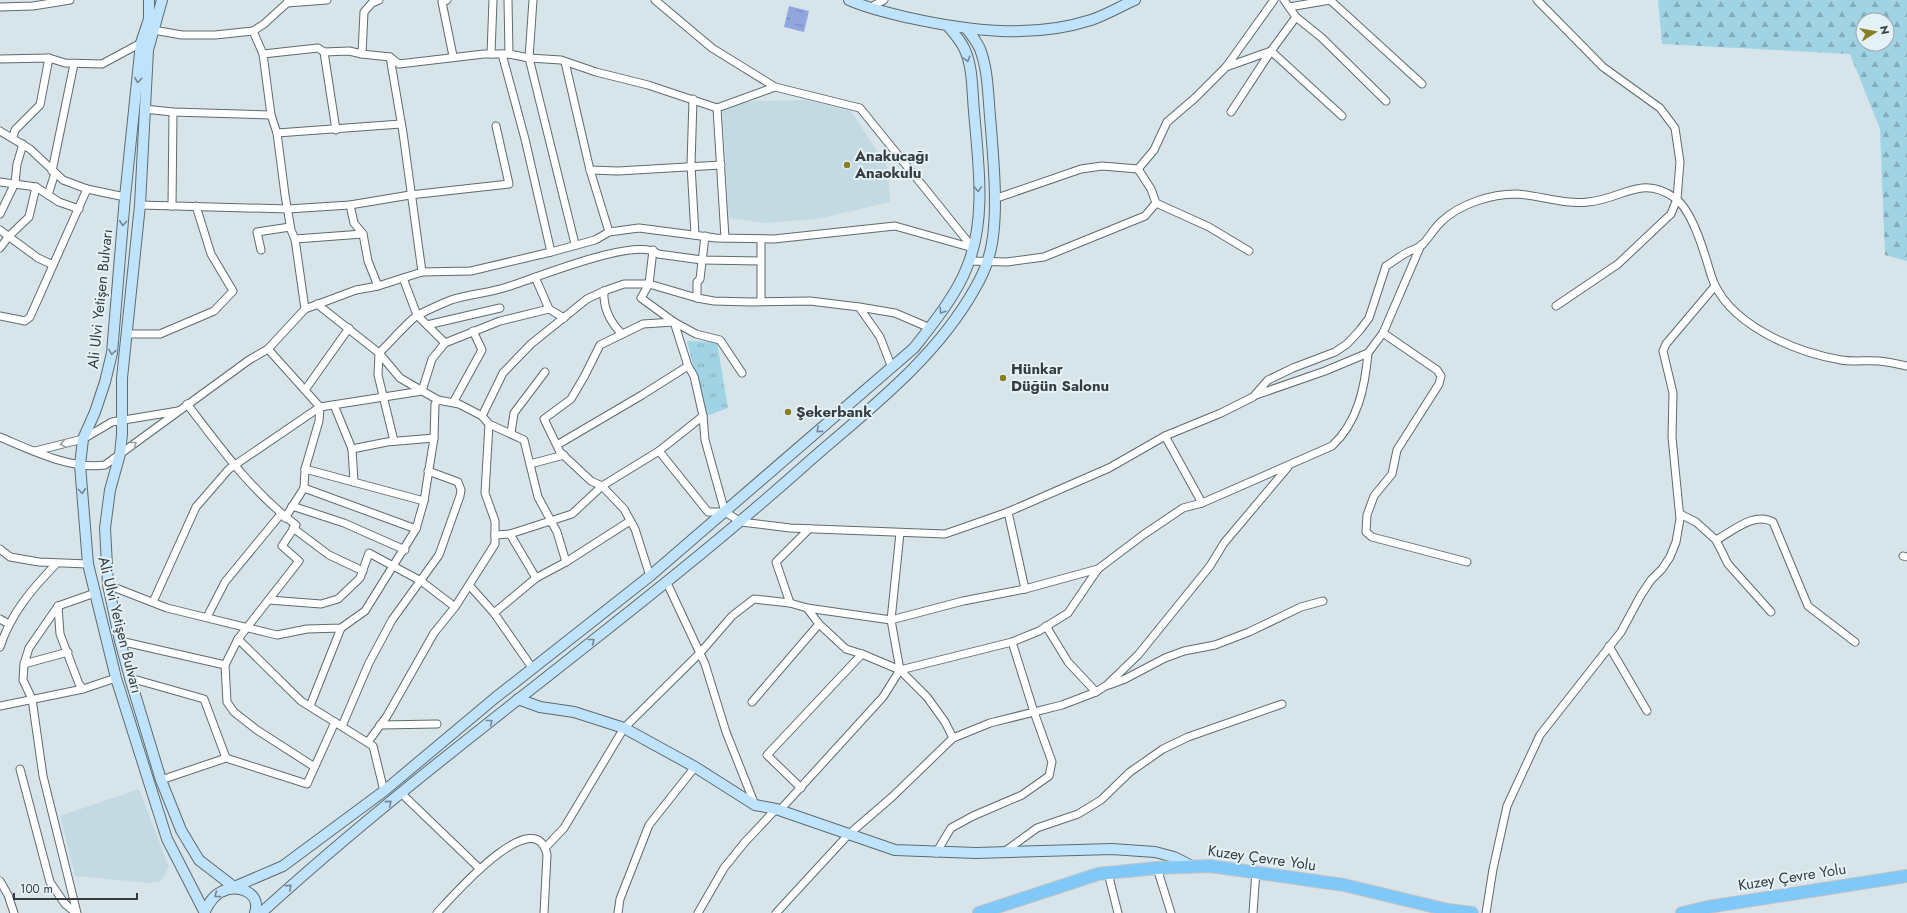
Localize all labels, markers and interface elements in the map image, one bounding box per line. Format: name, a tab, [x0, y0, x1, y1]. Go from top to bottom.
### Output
north arrow	[1855, 12, 1895, 52]
text: N	[1876, 24, 1894, 36]
one-way arrow	[963, 56, 971, 63]
one-way arrow	[133, 76, 142, 83]
place label: Anakucağı Anaokulu	[854, 145, 929, 184]
marker: Anakucağı Anaokulu	[842, 160, 852, 170]
one-way arrow	[974, 186, 982, 192]
one-way arrow	[119, 220, 128, 226]
street label: Ali Ulvi Yetişen Bulvarı	[82, 228, 118, 370]
one-way arrow	[940, 306, 947, 313]
one-way arrow	[108, 349, 117, 355]
place label: Hünkar Düğün Salonu	[1011, 358, 1109, 397]
marker: Hünkar Düğün Salonu	[998, 373, 1008, 383]
place label: Şekerbank	[796, 401, 872, 423]
marker: Şekerbank	[783, 407, 793, 417]
one-way arrow	[817, 426, 824, 433]
one-way arrow	[60, 439, 67, 448]
one-way arrow	[130, 442, 137, 449]
one-way arrow	[77, 488, 86, 494]
street label: Ali Ulvi Yetişen Bulvarı	[92, 554, 148, 696]
one-way arrow	[588, 639, 595, 646]
one-way arrow	[486, 719, 493, 726]
one-way arrow	[384, 801, 391, 808]
street label: Kuzey Çevre Yolu	[1206, 840, 1318, 876]
street label: Kuzey Çevre Yolu	[1736, 858, 1848, 896]
scale bar	[14, 875, 137, 901]
text: 100 m	[20, 880, 53, 898]
one-way arrow	[285, 884, 292, 891]
one-way arrow	[214, 891, 221, 898]

